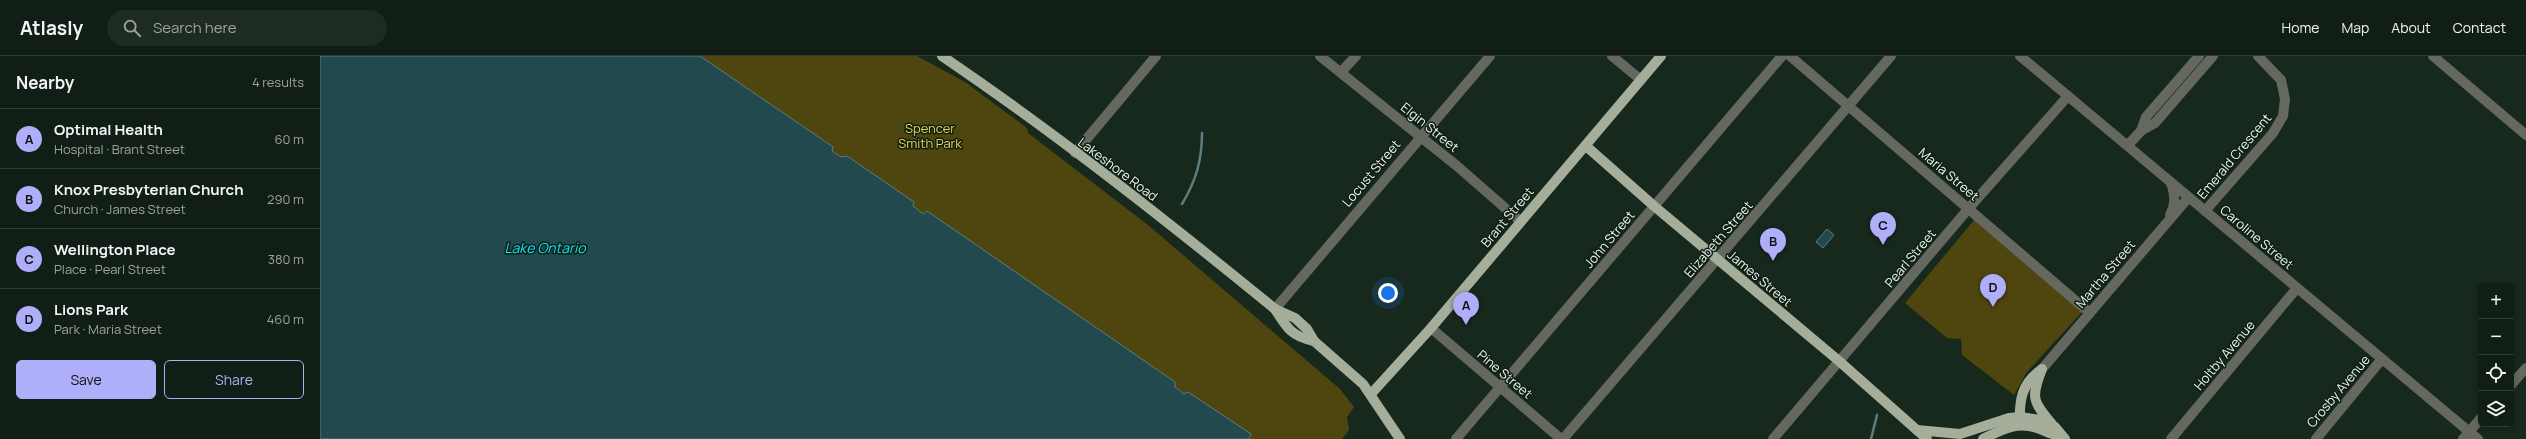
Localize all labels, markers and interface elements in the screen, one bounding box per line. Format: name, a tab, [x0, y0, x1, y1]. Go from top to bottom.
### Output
search box	[107, 10, 387, 46]
text: Atlasly	[20, 15, 83, 41]
icon: search	[121, 17, 143, 39]
text: Search here	[153, 17, 236, 38]
text: Home	[2282, 18, 2319, 37]
text: Map	[2341, 18, 2369, 37]
text: About	[2391, 18, 2431, 37]
text: Contact	[2453, 18, 2506, 37]
text: Nearby	[16, 71, 74, 94]
text: 4 results	[252, 73, 304, 91]
street label: Elgin Street	[1397, 98, 1463, 156]
street label: Emerald Crescent	[2193, 109, 2275, 203]
text: Optimal Health	[54, 119, 163, 140]
park label: Spencer Smith Park	[898, 119, 962, 152]
text: A	[25, 130, 33, 148]
text: 60 m	[274, 130, 304, 148]
street label: Lakeshore Road	[1074, 133, 1162, 205]
street label: Locust Street	[1338, 136, 1404, 210]
text: Hospital · Brant Street	[54, 140, 185, 158]
street label: Maria Street	[1915, 143, 1983, 205]
text: Knox Presbyterian Church	[54, 179, 244, 200]
street label: Brant Street	[1477, 183, 1537, 251]
text: B	[25, 190, 33, 208]
text: 290 m	[267, 190, 304, 208]
street label: Elizabeth Street	[1680, 197, 1756, 281]
text: Church · James Street	[54, 200, 186, 218]
street label: Caroline Street	[2216, 201, 2298, 273]
street label: John Street	[1580, 206, 1638, 272]
pin: C	[1870, 212, 1896, 245]
street label: Pearl Street	[1880, 225, 1940, 291]
pin: B	[1760, 228, 1786, 261]
street label: Martha Street	[2071, 236, 2139, 312]
water label: Lake Ontario	[504, 238, 586, 257]
text: Wellington Place	[54, 239, 176, 260]
street label: James Street	[1724, 246, 1796, 310]
text: C	[24, 250, 34, 268]
text: 380 m	[268, 250, 304, 268]
text: Place · Pearl Street	[54, 260, 166, 278]
pin: D	[1980, 274, 2006, 307]
your location	[1378, 283, 1398, 303]
map controls	[2478, 283, 2514, 427]
button: +	[2478, 283, 2514, 319]
pin: A	[1453, 292, 1479, 325]
text: Lions Park	[54, 299, 128, 320]
text: D	[24, 310, 34, 328]
text: 460 m	[267, 310, 304, 328]
street label: Holtby Avenue	[2189, 316, 2259, 394]
button: −	[2478, 319, 2514, 355]
text: Park · Maria Street	[54, 320, 162, 338]
street label: Pine Street	[1474, 346, 1536, 402]
street label: Crosby Avenue	[2302, 351, 2374, 431]
button: locate	[2478, 355, 2514, 391]
button: Save	[16, 360, 156, 399]
button: Share	[164, 360, 304, 399]
button: layers	[2478, 391, 2514, 427]

